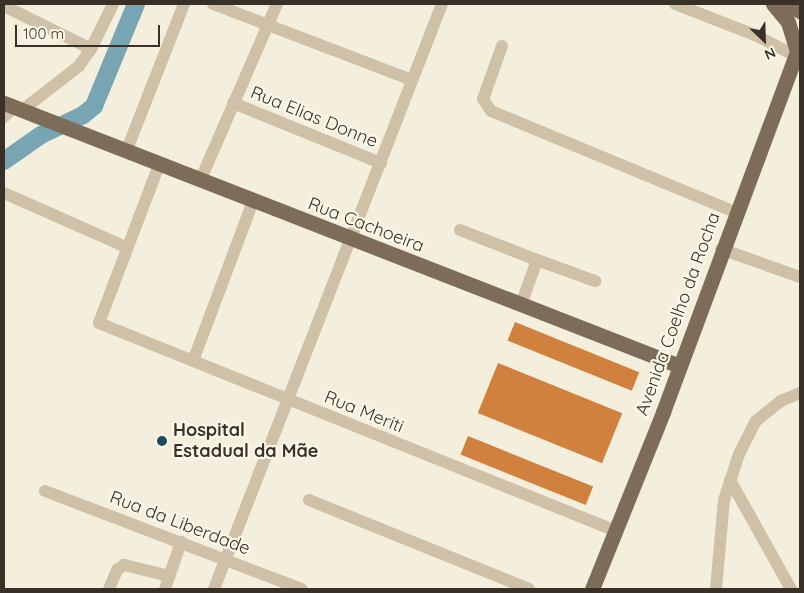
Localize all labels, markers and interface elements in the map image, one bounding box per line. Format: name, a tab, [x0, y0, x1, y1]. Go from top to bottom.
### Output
scale bar	[18, 15, 162, 47]
north arrow	[739, 15, 789, 65]
text: 100 m	[23, 24, 64, 43]
text: N	[762, 43, 778, 64]
street label: Rua Elias Donne	[247, 82, 381, 152]
street label: Rua Cachoeira	[305, 193, 427, 257]
street label: Avenida Coelho da Rocha	[631, 209, 725, 419]
street label: Rua Meriti	[321, 386, 407, 438]
place label: Hospital Estadual da Mãe	[173, 420, 318, 462]
marker: Hospital Estadual da Mãe	[155, 434, 169, 448]
street label: Rua da Liberdade	[107, 486, 253, 560]

